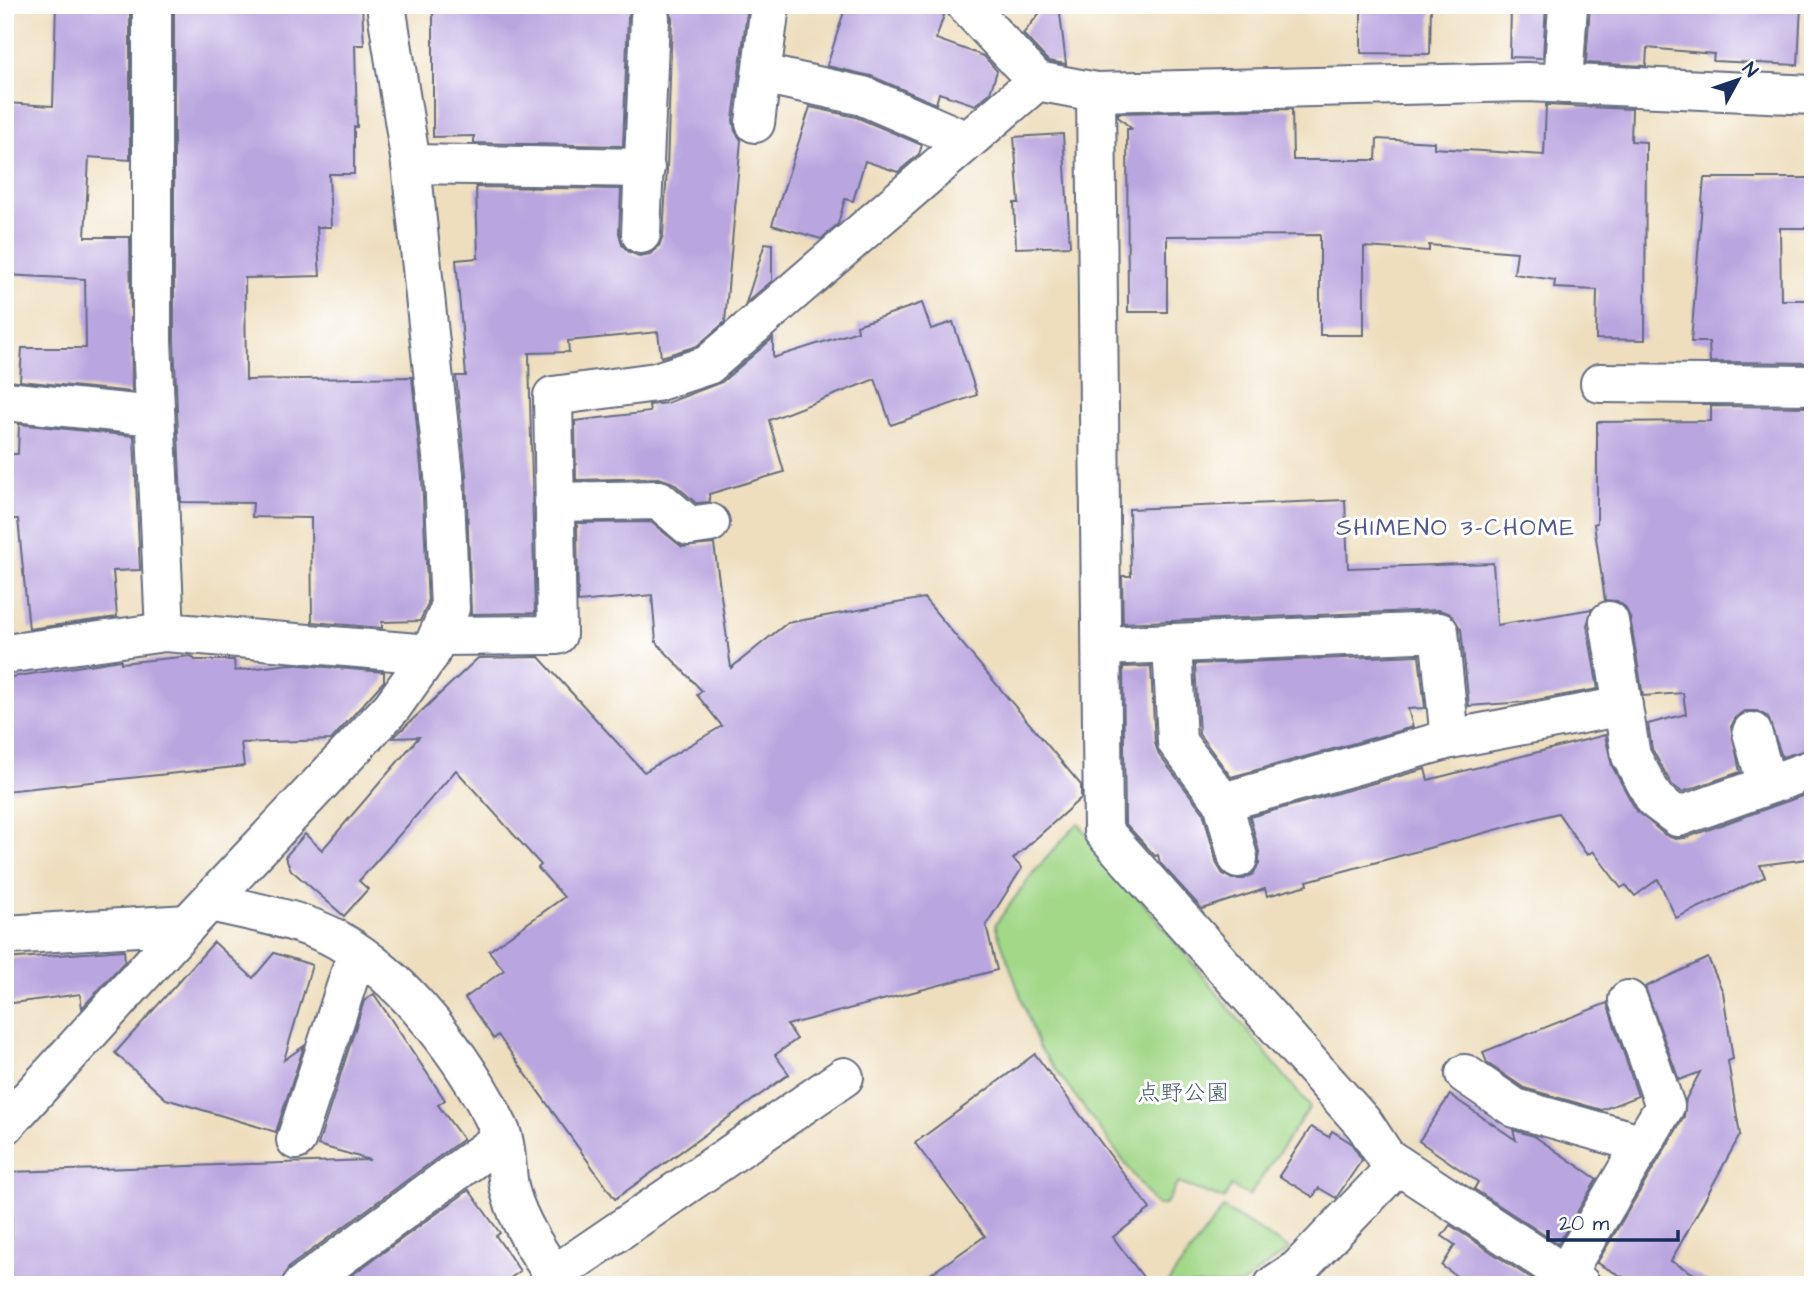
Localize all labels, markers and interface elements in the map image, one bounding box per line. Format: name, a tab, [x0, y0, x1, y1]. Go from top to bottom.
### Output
north arrow	[1702, 46, 1772, 116]
text: N	[1736, 57, 1764, 83]
district label: SHIMENO 3-CHOME	[1336, 511, 1576, 545]
park label: 点野公園	[1137, 1077, 1229, 1109]
scale bar	[1548, 1199, 1678, 1243]
text: 20 m	[1559, 1209, 1610, 1238]

